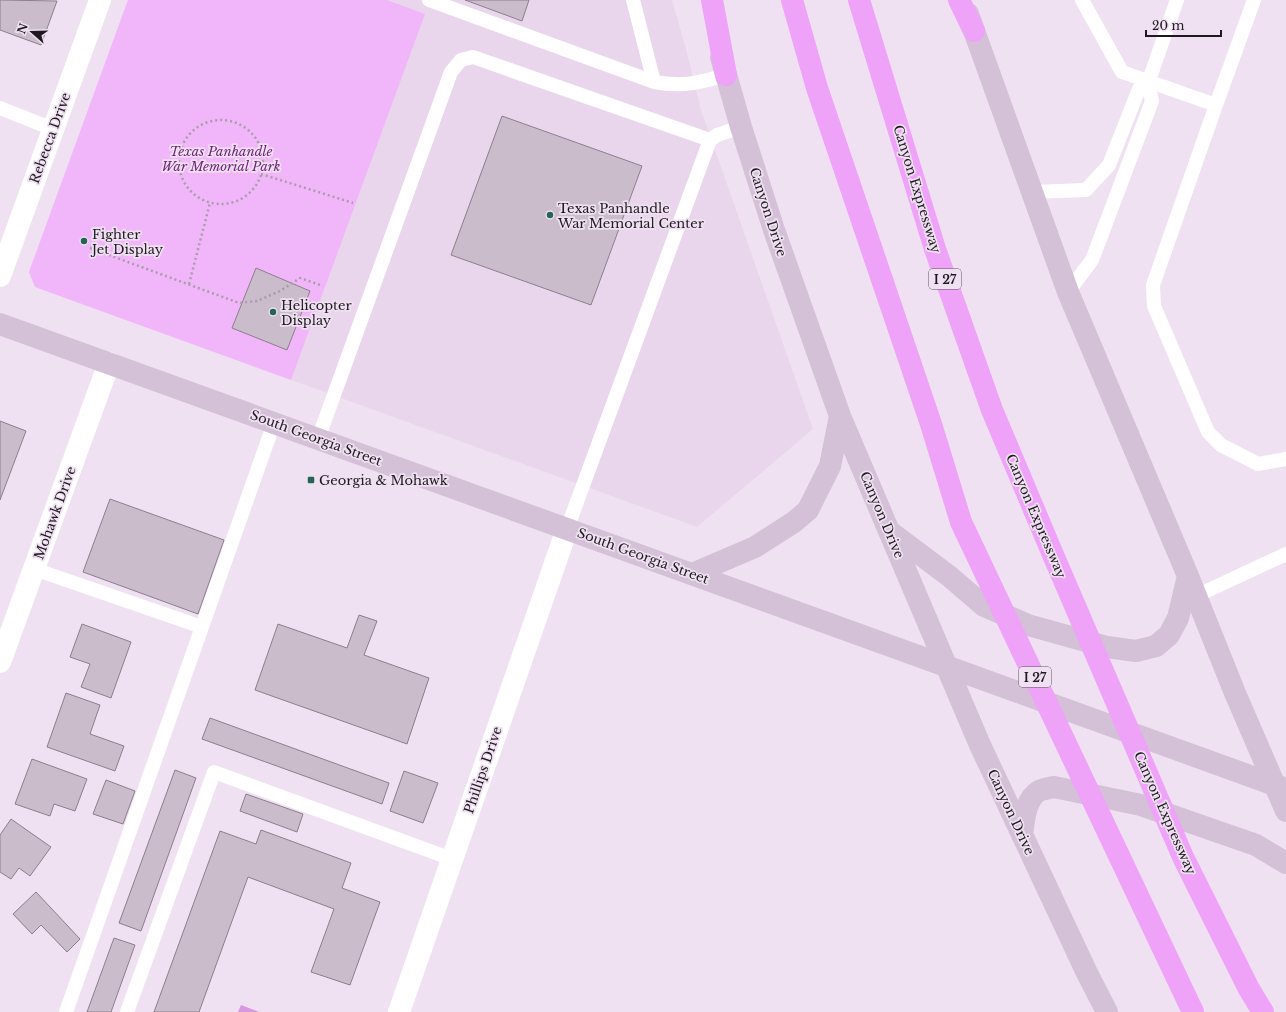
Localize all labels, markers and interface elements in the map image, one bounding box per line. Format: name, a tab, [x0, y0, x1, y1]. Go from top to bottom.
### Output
north arrow	[12, 12, 52, 52]
scale bar	[1146, 12, 1221, 38]
text: 20 m	[1152, 18, 1184, 33]
text: N	[14, 21, 31, 36]
street label: Rebecca Drive	[26, 90, 74, 186]
street label: Canyon Expressway	[889, 123, 945, 256]
park label: Texas Panhandle War Memorial Park	[162, 143, 281, 175]
street label: Canyon Drive	[746, 165, 790, 259]
place label: Texas Panhandle War Memorial Center	[557, 200, 705, 232]
marker: Texas Panhandle War Memorial Center	[545, 210, 555, 220]
place label: Fighter Jet Display	[90, 226, 164, 258]
marker: Fighter Jet Display	[79, 236, 89, 246]
road number: I 27	[929, 269, 961, 289]
place label: Helicopter Display	[281, 297, 352, 329]
marker: Helicopter Display	[268, 307, 278, 317]
street label: South Georgia Street	[248, 406, 384, 470]
street label: Canyon Expressway	[1002, 451, 1070, 581]
street label: Mohawk Drive	[30, 464, 80, 562]
street label: Canyon Drive	[856, 469, 908, 561]
place label: Georgia & Mohawk	[319, 472, 448, 489]
marker: Georgia & Mohawk	[306, 475, 316, 485]
street label: South Georgia Street	[575, 524, 711, 588]
road number: I 27	[1019, 667, 1051, 687]
street label: Phillips Drive	[460, 724, 506, 816]
street label: Canyon Expressway	[1130, 749, 1200, 878]
street label: Canyon Drive	[984, 766, 1038, 858]

